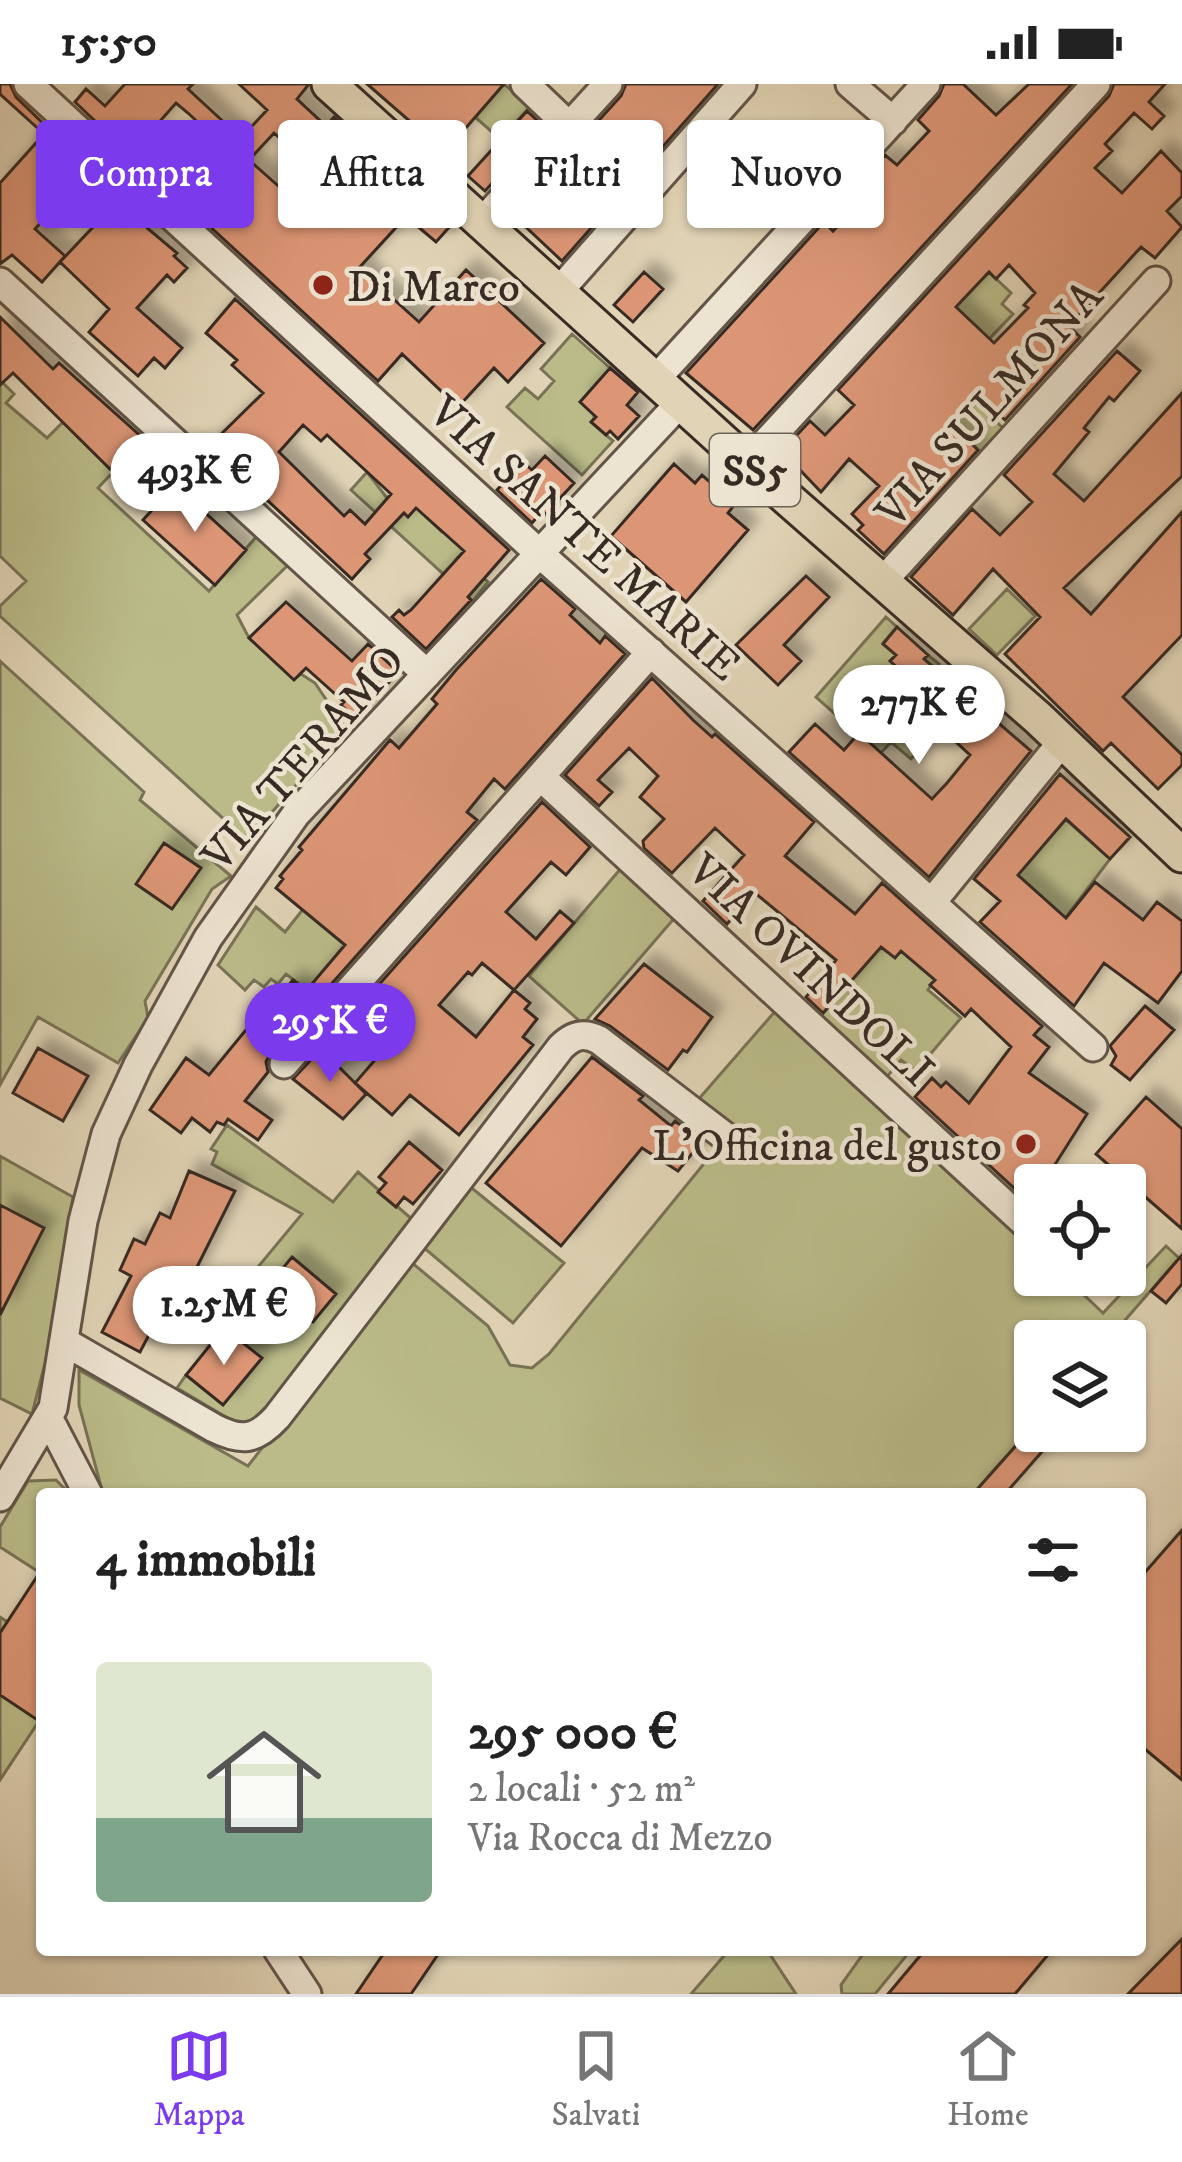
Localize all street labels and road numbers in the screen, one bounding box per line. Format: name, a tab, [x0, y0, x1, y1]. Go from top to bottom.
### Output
street label: VIA SULMONA	[864, 270, 1116, 541]
street label: VIA SANTE MARIE	[416, 384, 751, 694]
road number: SS5	[710, 434, 800, 506]
street label: VIA TERAMO	[190, 634, 418, 885]
street label: VIA OVINDOLI	[674, 842, 945, 1100]

